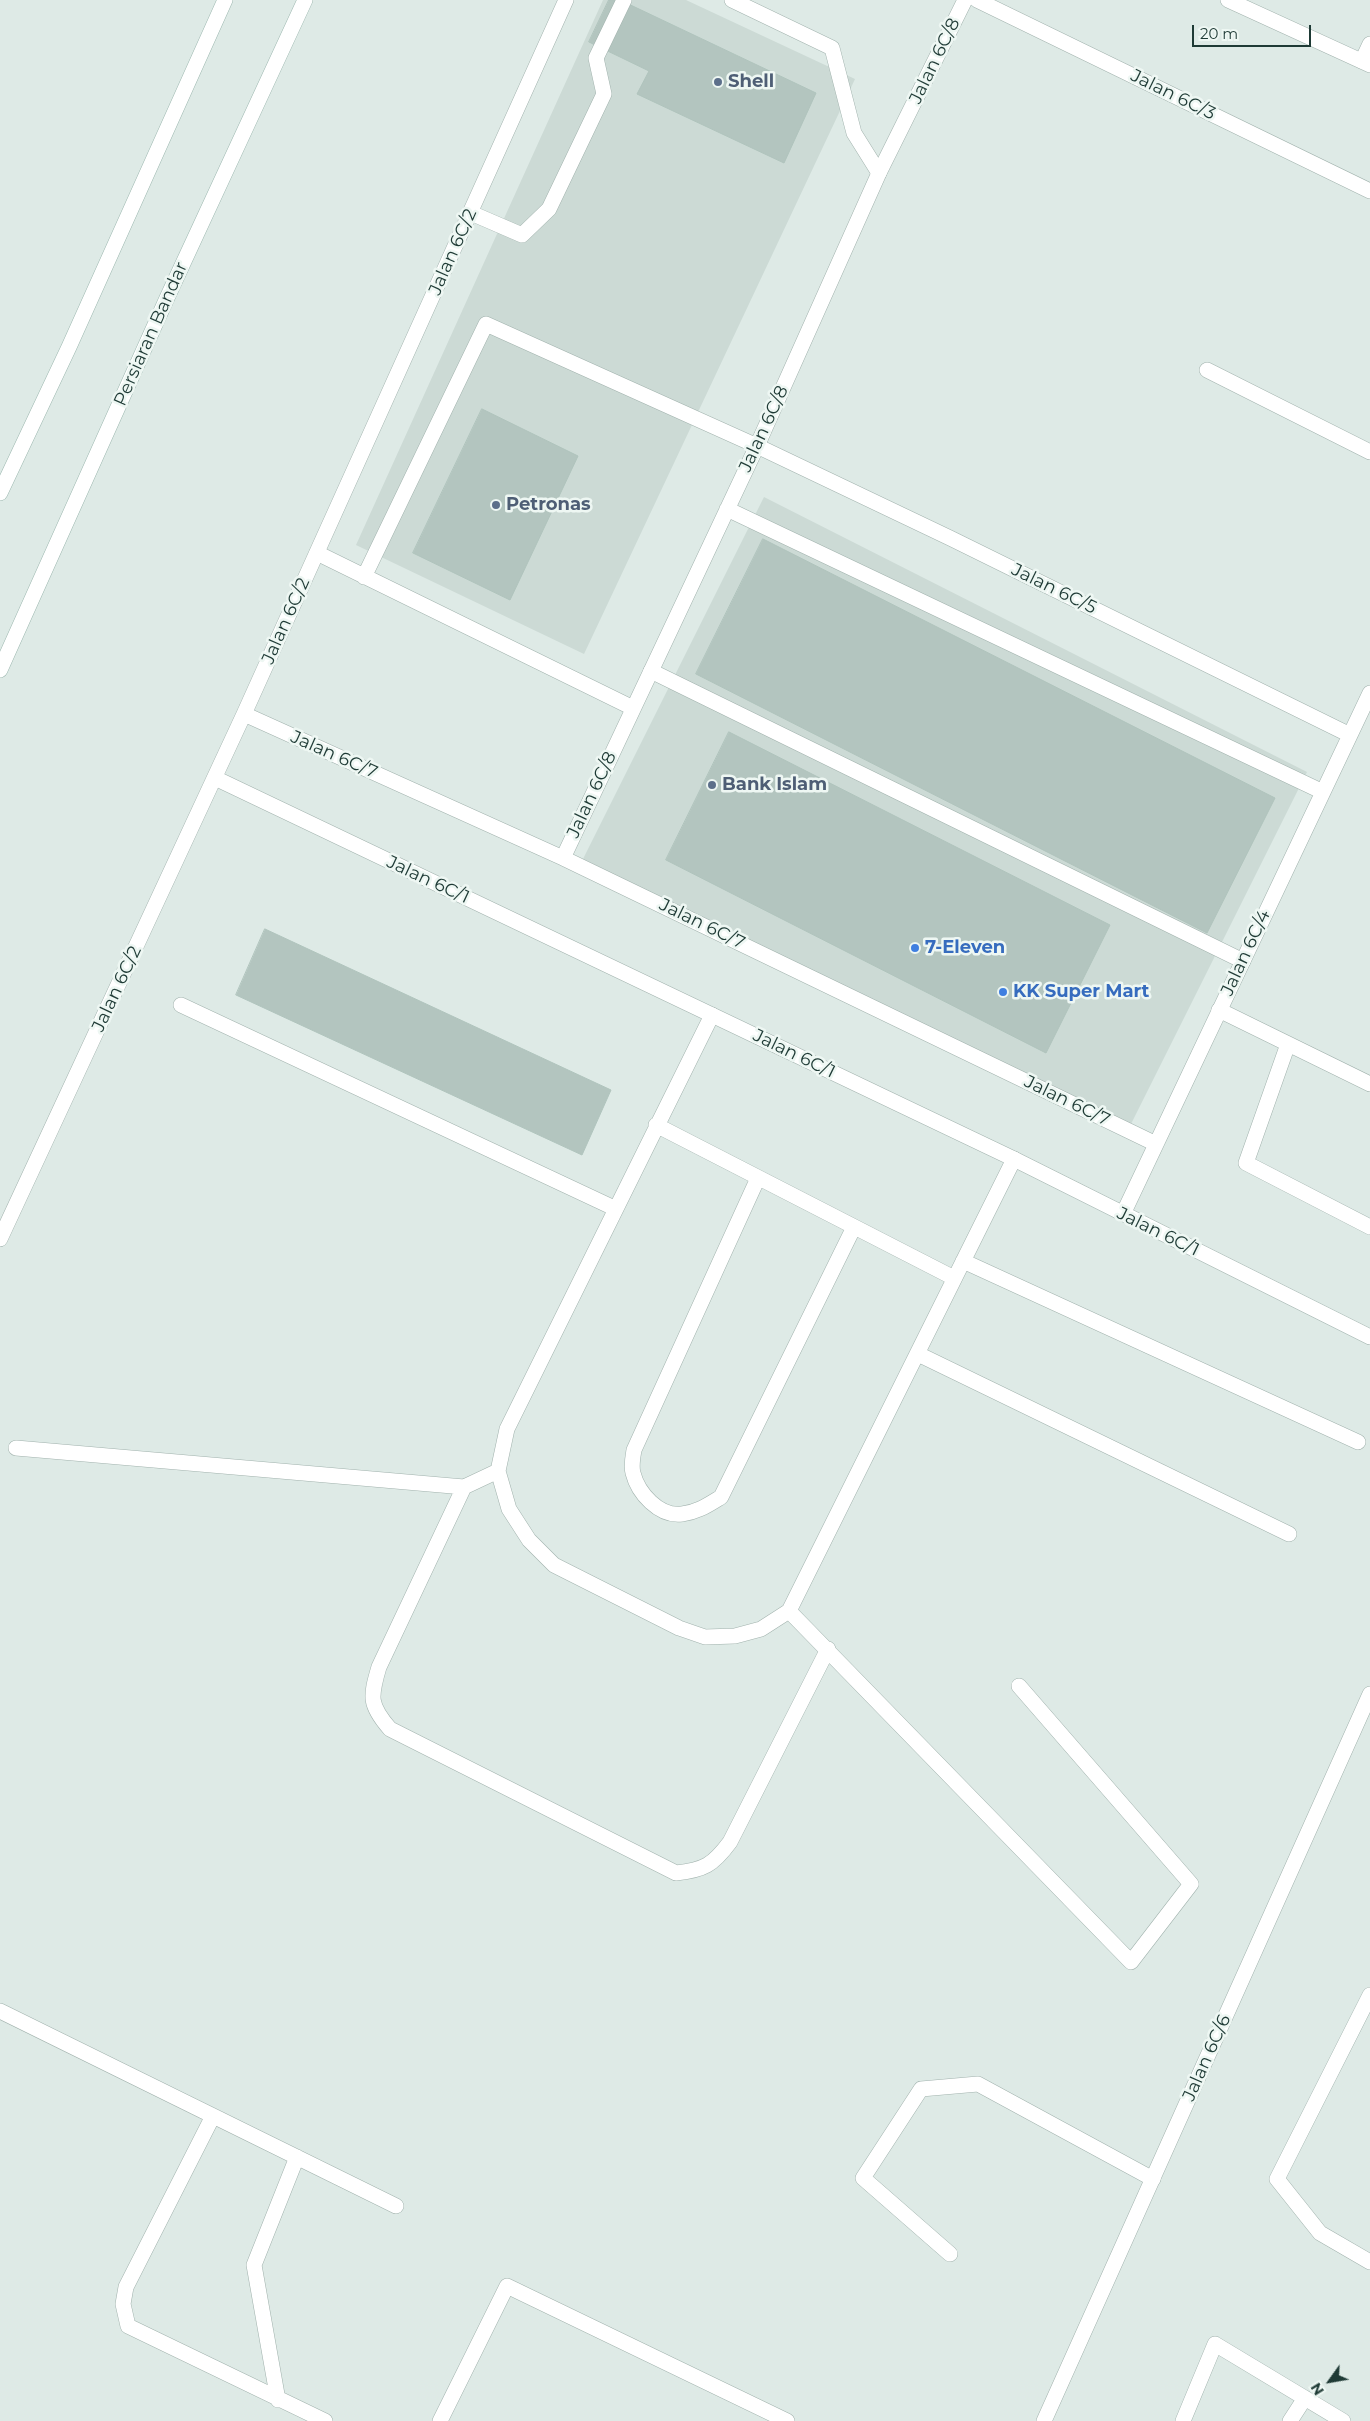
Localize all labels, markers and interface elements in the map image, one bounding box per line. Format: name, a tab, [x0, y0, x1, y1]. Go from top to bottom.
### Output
street label: Jalan 6C/8	[905, 15, 965, 107]
scale bar	[1195, 15, 1314, 47]
text: 20 m	[1200, 24, 1238, 43]
street label: Jalan 6C/3	[1127, 65, 1219, 125]
place label: Shell	[728, 71, 774, 93]
marker: Shell	[712, 76, 724, 88]
street label: Jalan 6C/2	[424, 206, 482, 298]
street label: Persiaran Bandar	[110, 259, 192, 409]
street label: Jalan 6C/8	[735, 382, 793, 476]
place label: Petronas	[506, 494, 591, 516]
marker: Petronas	[490, 499, 502, 511]
street label: Jalan 6C/5	[1008, 559, 1100, 619]
street label: Jalan 6C/2	[257, 575, 315, 667]
street label: Jalan 6C/7	[287, 726, 381, 784]
street label: Jalan 6C/8	[563, 748, 621, 842]
place label: Bank Islam	[722, 774, 827, 796]
marker: Bank Islam	[706, 779, 718, 791]
street label: Jalan 6C/1	[383, 851, 473, 909]
street label: Jalan 6C/7	[656, 894, 748, 954]
street label: Jalan 6C/4	[1217, 907, 1275, 999]
place label: 7-Eleven	[925, 937, 1005, 959]
marker: 7-Eleven	[909, 942, 921, 954]
street label: Jalan 6C/2	[88, 943, 146, 1035]
place label: KK Super Mart	[1013, 981, 1149, 1003]
marker: KK Super Mart	[997, 986, 1009, 998]
street label: Jalan 6C/1	[749, 1025, 839, 1083]
street label: Jalan 6C/7	[1021, 1071, 1113, 1131]
street label: Jalan 6C/1	[1113, 1203, 1203, 1261]
street label: Jalan 6C/6	[1178, 2011, 1236, 2105]
north arrow	[1305, 2356, 1355, 2406]
text: N	[1307, 2379, 1328, 2399]

